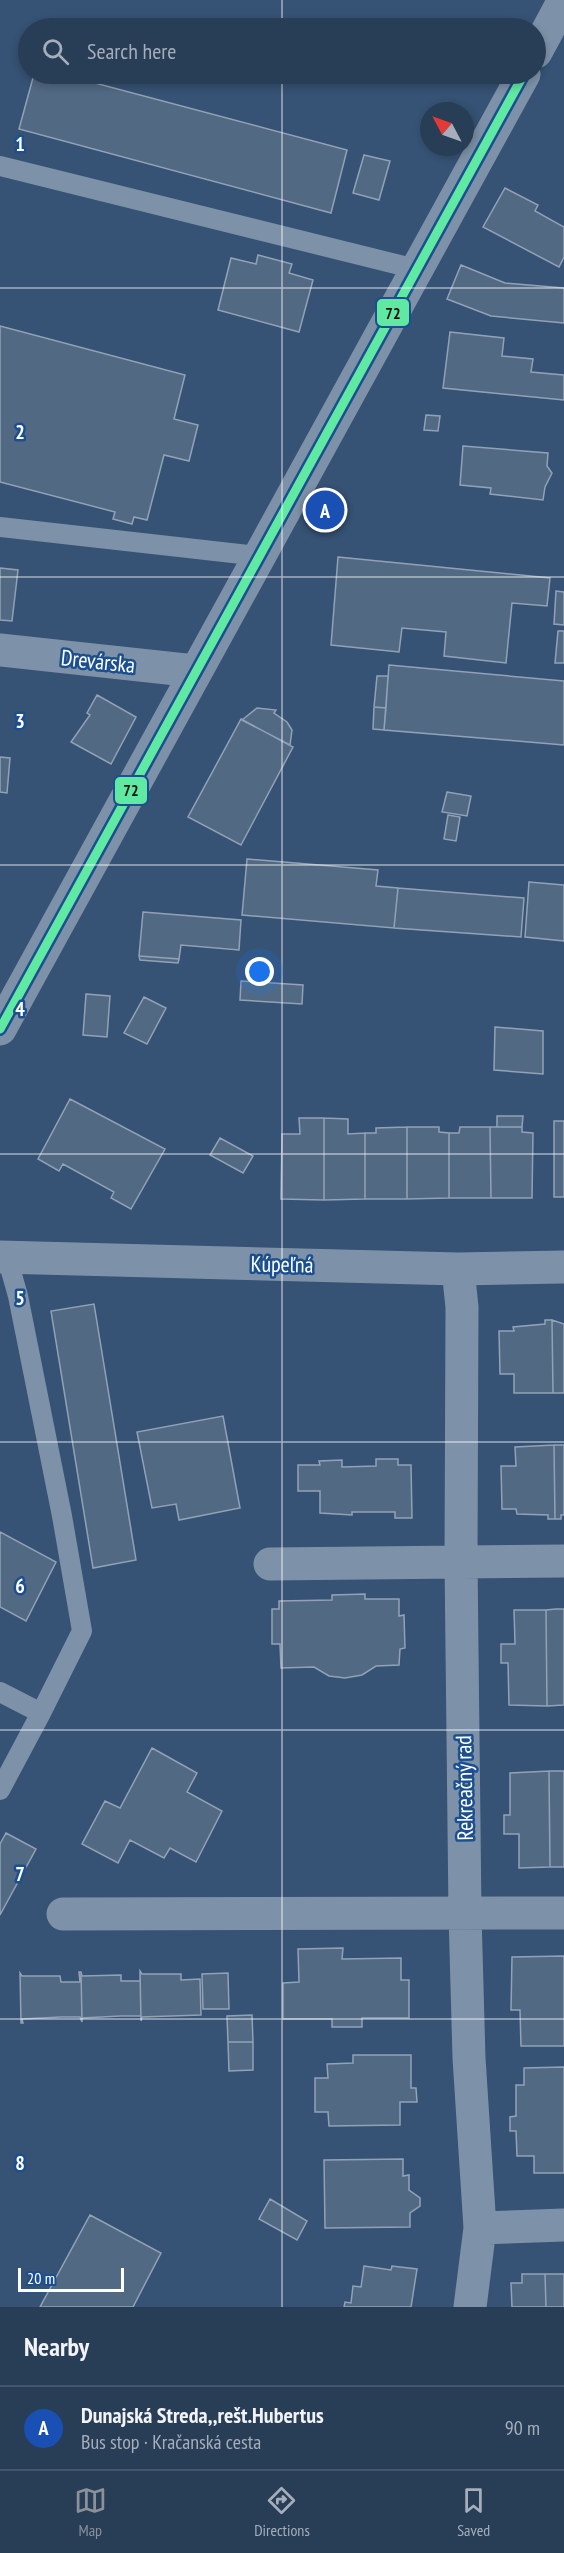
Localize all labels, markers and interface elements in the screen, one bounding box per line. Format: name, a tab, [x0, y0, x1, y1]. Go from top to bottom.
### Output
search box	[18, 18, 546, 84]
icon: search	[39, 35, 72, 68]
text: Search here	[87, 37, 176, 65]
north arrow	[420, 102, 474, 156]
text: 1	[15, 131, 25, 157]
line badge: 72	[376, 298, 410, 327]
text: 72	[385, 303, 401, 323]
text: 2	[15, 419, 25, 445]
pin: A	[306, 488, 344, 532]
street label: Drevárska	[60, 643, 136, 679]
text: 3	[15, 708, 25, 734]
line badge: 72	[114, 776, 148, 805]
text: 72	[123, 780, 139, 800]
your location	[245, 957, 274, 986]
text: 4	[15, 996, 25, 1022]
street label: Kúpeľná	[250, 1249, 314, 1279]
text: 5	[15, 1285, 25, 1311]
text: 6	[15, 1573, 25, 1599]
street label: Rekreačný rad	[449, 1735, 479, 1841]
text: 7	[15, 1861, 25, 1887]
text: 8	[15, 2150, 25, 2176]
scale bar	[18, 2265, 124, 2292]
text: 20 m	[27, 2268, 55, 2288]
text: Nearby	[24, 2330, 89, 2363]
text: Dunajská Streda,,rešt.Hubertus	[81, 2401, 324, 2429]
text: A	[38, 2415, 49, 2441]
text: 90 m	[505, 2415, 540, 2441]
text: Bus stop · Kračanská cesta	[81, 2429, 261, 2455]
tab: Map	[74, 2484, 107, 2540]
tab: Directions	[254, 2484, 310, 2540]
tab: Saved	[457, 2484, 490, 2540]

